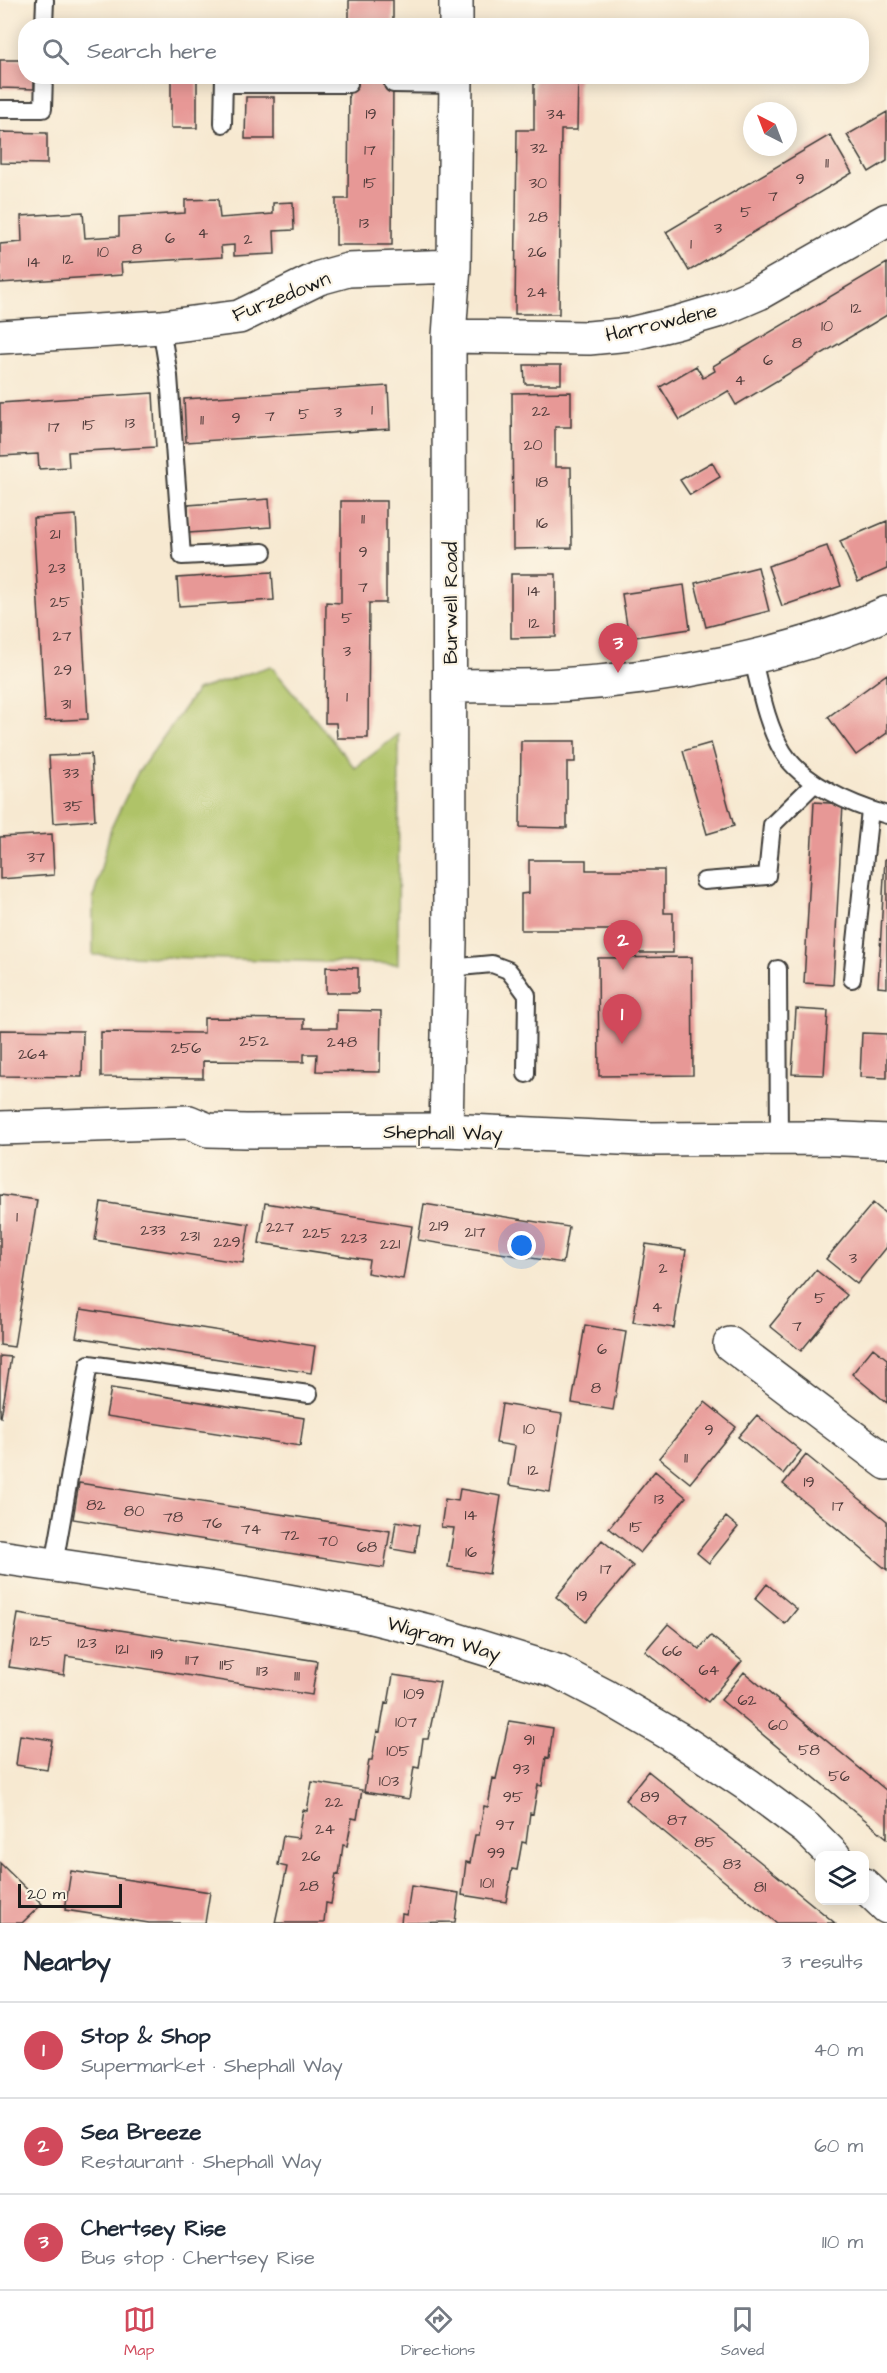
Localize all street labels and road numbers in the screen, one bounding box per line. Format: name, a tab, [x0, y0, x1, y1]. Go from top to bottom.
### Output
street label: Furzedown	[228, 265, 335, 329]
street label: Harrowdene	[603, 297, 720, 349]
street label: Burwell Road	[437, 542, 465, 664]
street label: Shephall Way	[383, 1118, 503, 1149]
street label: Wigram Way	[383, 1609, 504, 1669]

